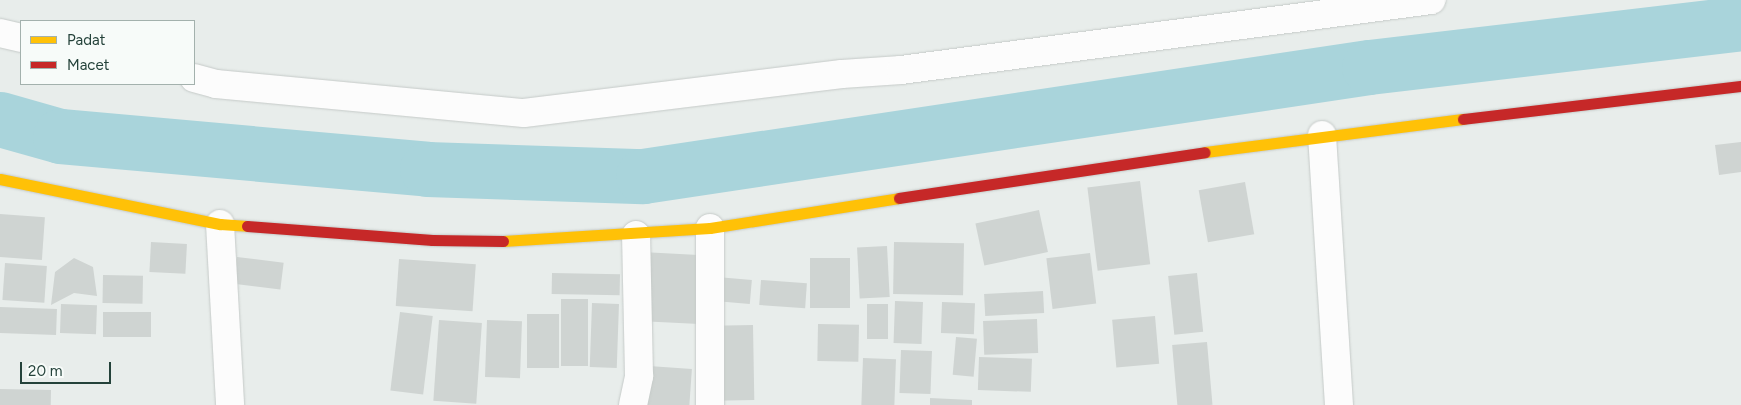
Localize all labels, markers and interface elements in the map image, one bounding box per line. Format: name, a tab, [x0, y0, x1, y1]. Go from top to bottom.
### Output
legend	[20, 20, 195, 85]
text: Padat	[67, 31, 105, 49]
text: Macet	[67, 56, 109, 74]
scale bar	[22, 352, 114, 384]
text: 20 m	[28, 362, 62, 380]

